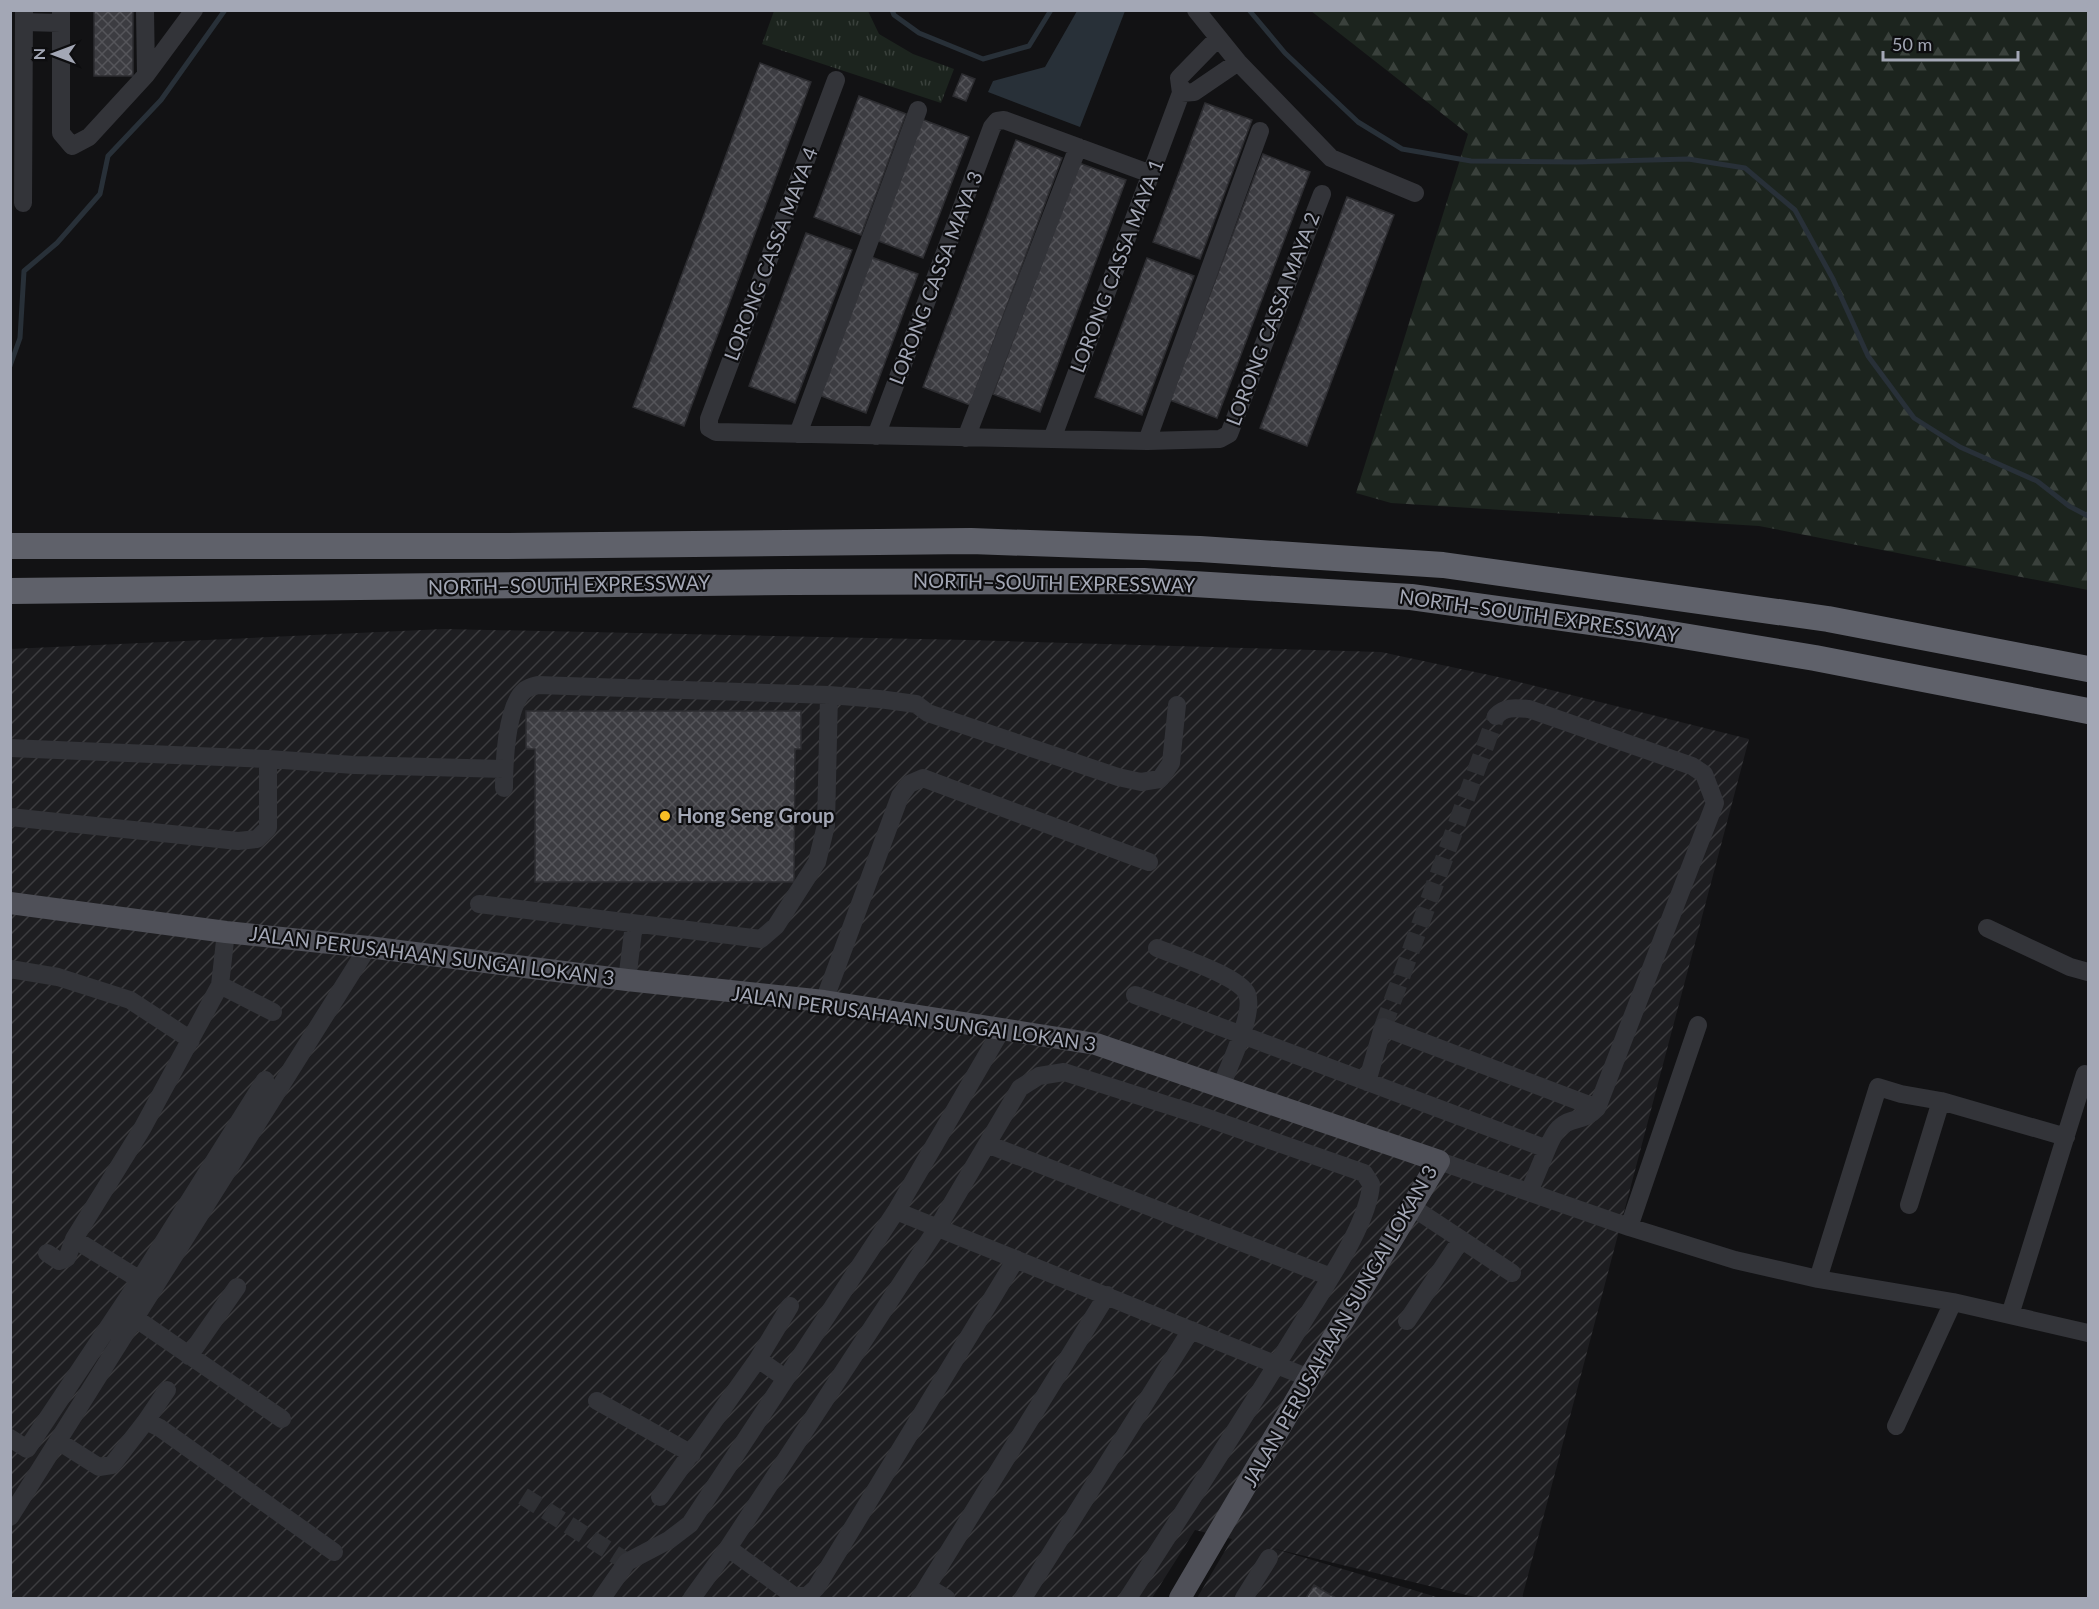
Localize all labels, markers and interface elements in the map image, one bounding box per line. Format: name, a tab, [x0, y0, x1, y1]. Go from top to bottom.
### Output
north arrow	[24, 24, 84, 84]
scale bar	[1883, 24, 2018, 62]
text: 50 m	[1892, 33, 1932, 55]
text: N	[29, 48, 48, 60]
street label: LORONG CASSA MAYA 4	[718, 143, 822, 364]
street label: LORONG CASSA MAYA 1	[1064, 156, 1168, 376]
street label: LORONG CASSA MAYA 3	[883, 168, 987, 388]
street label: LORONG CASSA MAYA 2	[1220, 209, 1324, 429]
street label: NORTH–SOUTH EXPRESSWAY	[913, 568, 1196, 596]
street label: NORTH–SOUTH EXPRESSWAY	[428, 570, 711, 598]
street label: NORTH–SOUTH EXPRESSWAY	[1398, 583, 1681, 647]
place label: Hong Seng Group	[677, 803, 834, 827]
marker: Hong Seng Group	[658, 809, 672, 823]
street label: JALAN PERUSAHAAN SUNGAI LOKAN 3	[248, 921, 616, 989]
street label: JALAN PERUSAHAAN SUNGAI LOKAN 3	[730, 981, 1098, 1055]
street label: JALAN PERUSAHAAN SUNGAI LOKAN 3	[1237, 1160, 1441, 1491]

